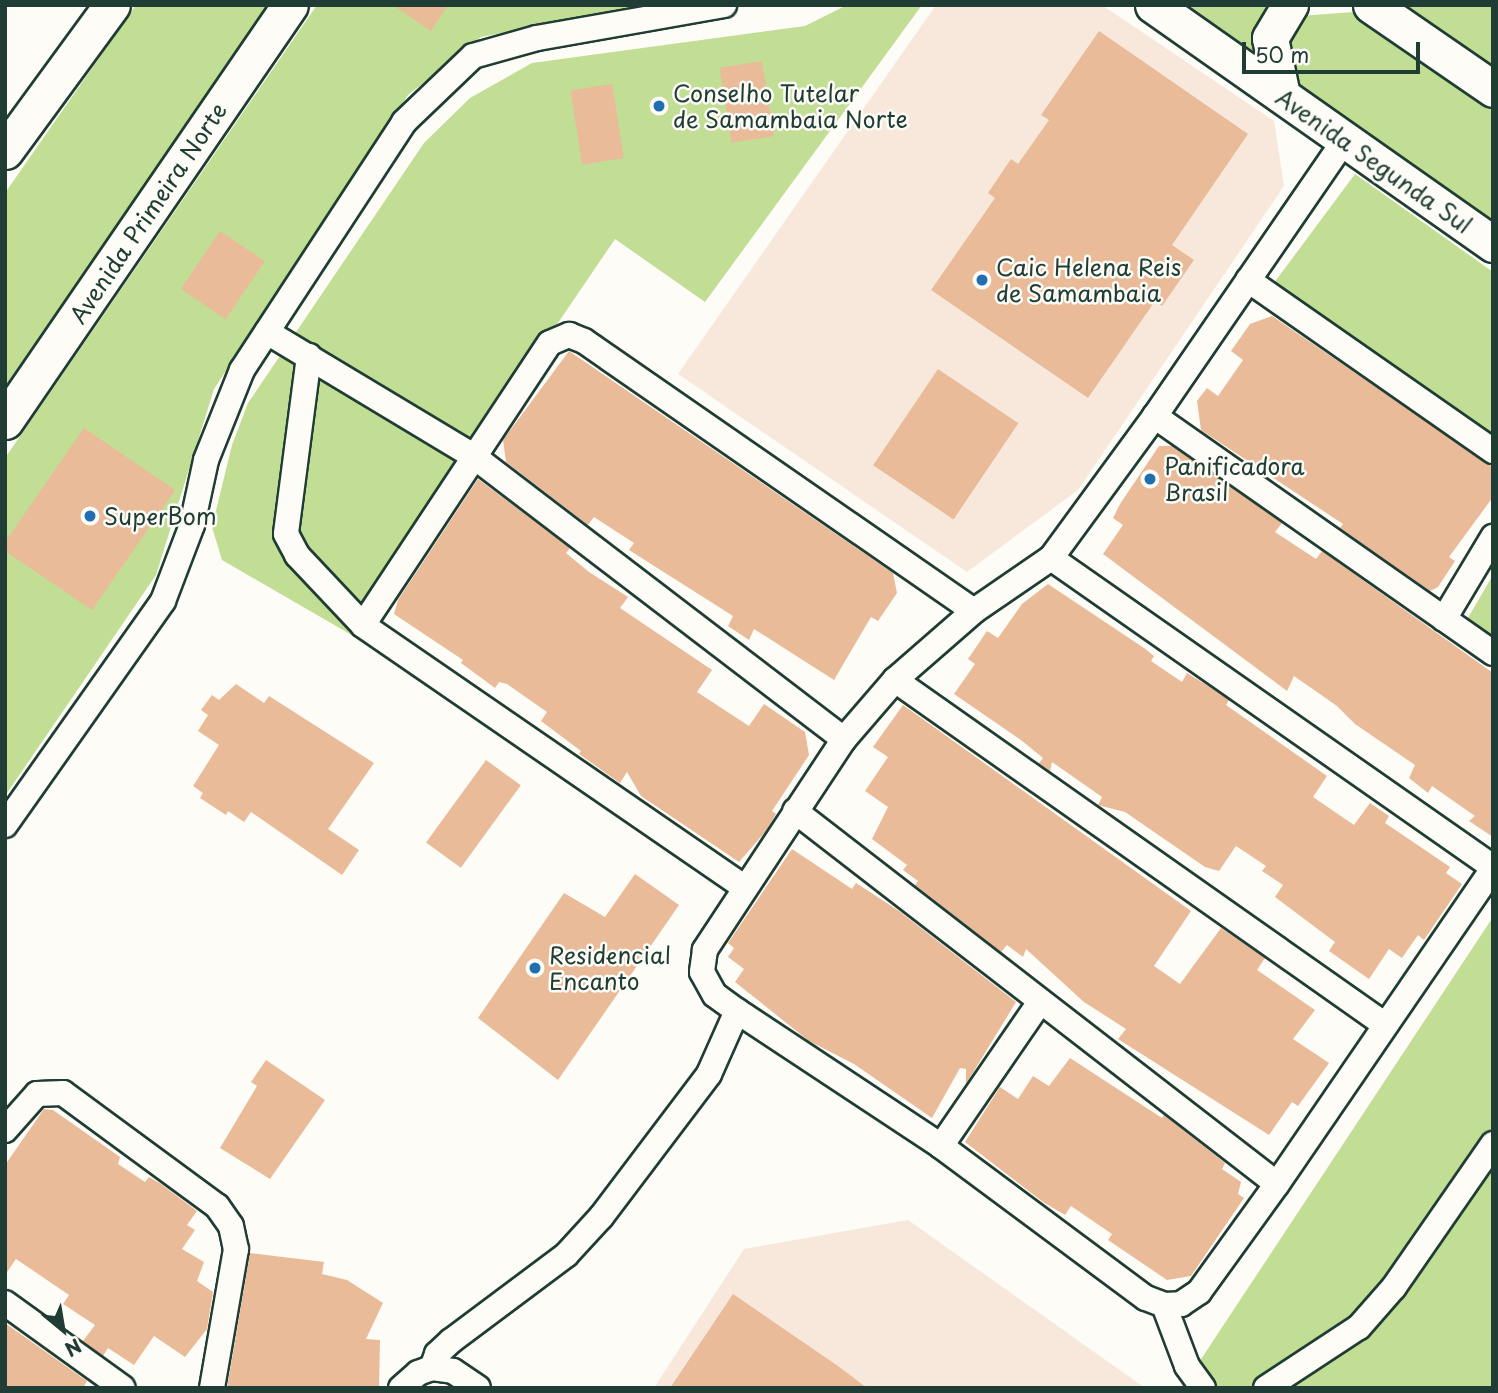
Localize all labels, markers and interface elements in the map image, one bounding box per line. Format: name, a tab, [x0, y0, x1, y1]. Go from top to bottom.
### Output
scale bar	[1246, 28, 1424, 72]
text: 50 m	[1255, 38, 1309, 70]
place label: Conselho Tutelar de Samambaia Norte	[673, 79, 909, 133]
street label: Avenida Segunda Sul	[1272, 84, 1476, 238]
street label: Avenida Primeira Norte	[64, 98, 232, 328]
marker: Conselho Tutelar de Samambaia Norte	[651, 98, 667, 114]
place label: Caic Helena Reis de Samambaia	[996, 253, 1180, 307]
marker: Caic Helena Reis de Samambaia	[974, 272, 990, 288]
place label: Panificadora Brasil	[1164, 452, 1305, 506]
marker: Panificadora Brasil	[1142, 471, 1158, 487]
place label: SuperBom	[104, 502, 217, 530]
marker: SuperBom	[82, 508, 98, 524]
place label: Residencial Encanto	[549, 941, 671, 995]
marker: Residencial Encanto	[527, 960, 543, 976]
north arrow	[28, 1295, 98, 1365]
text: N	[60, 1332, 87, 1364]

